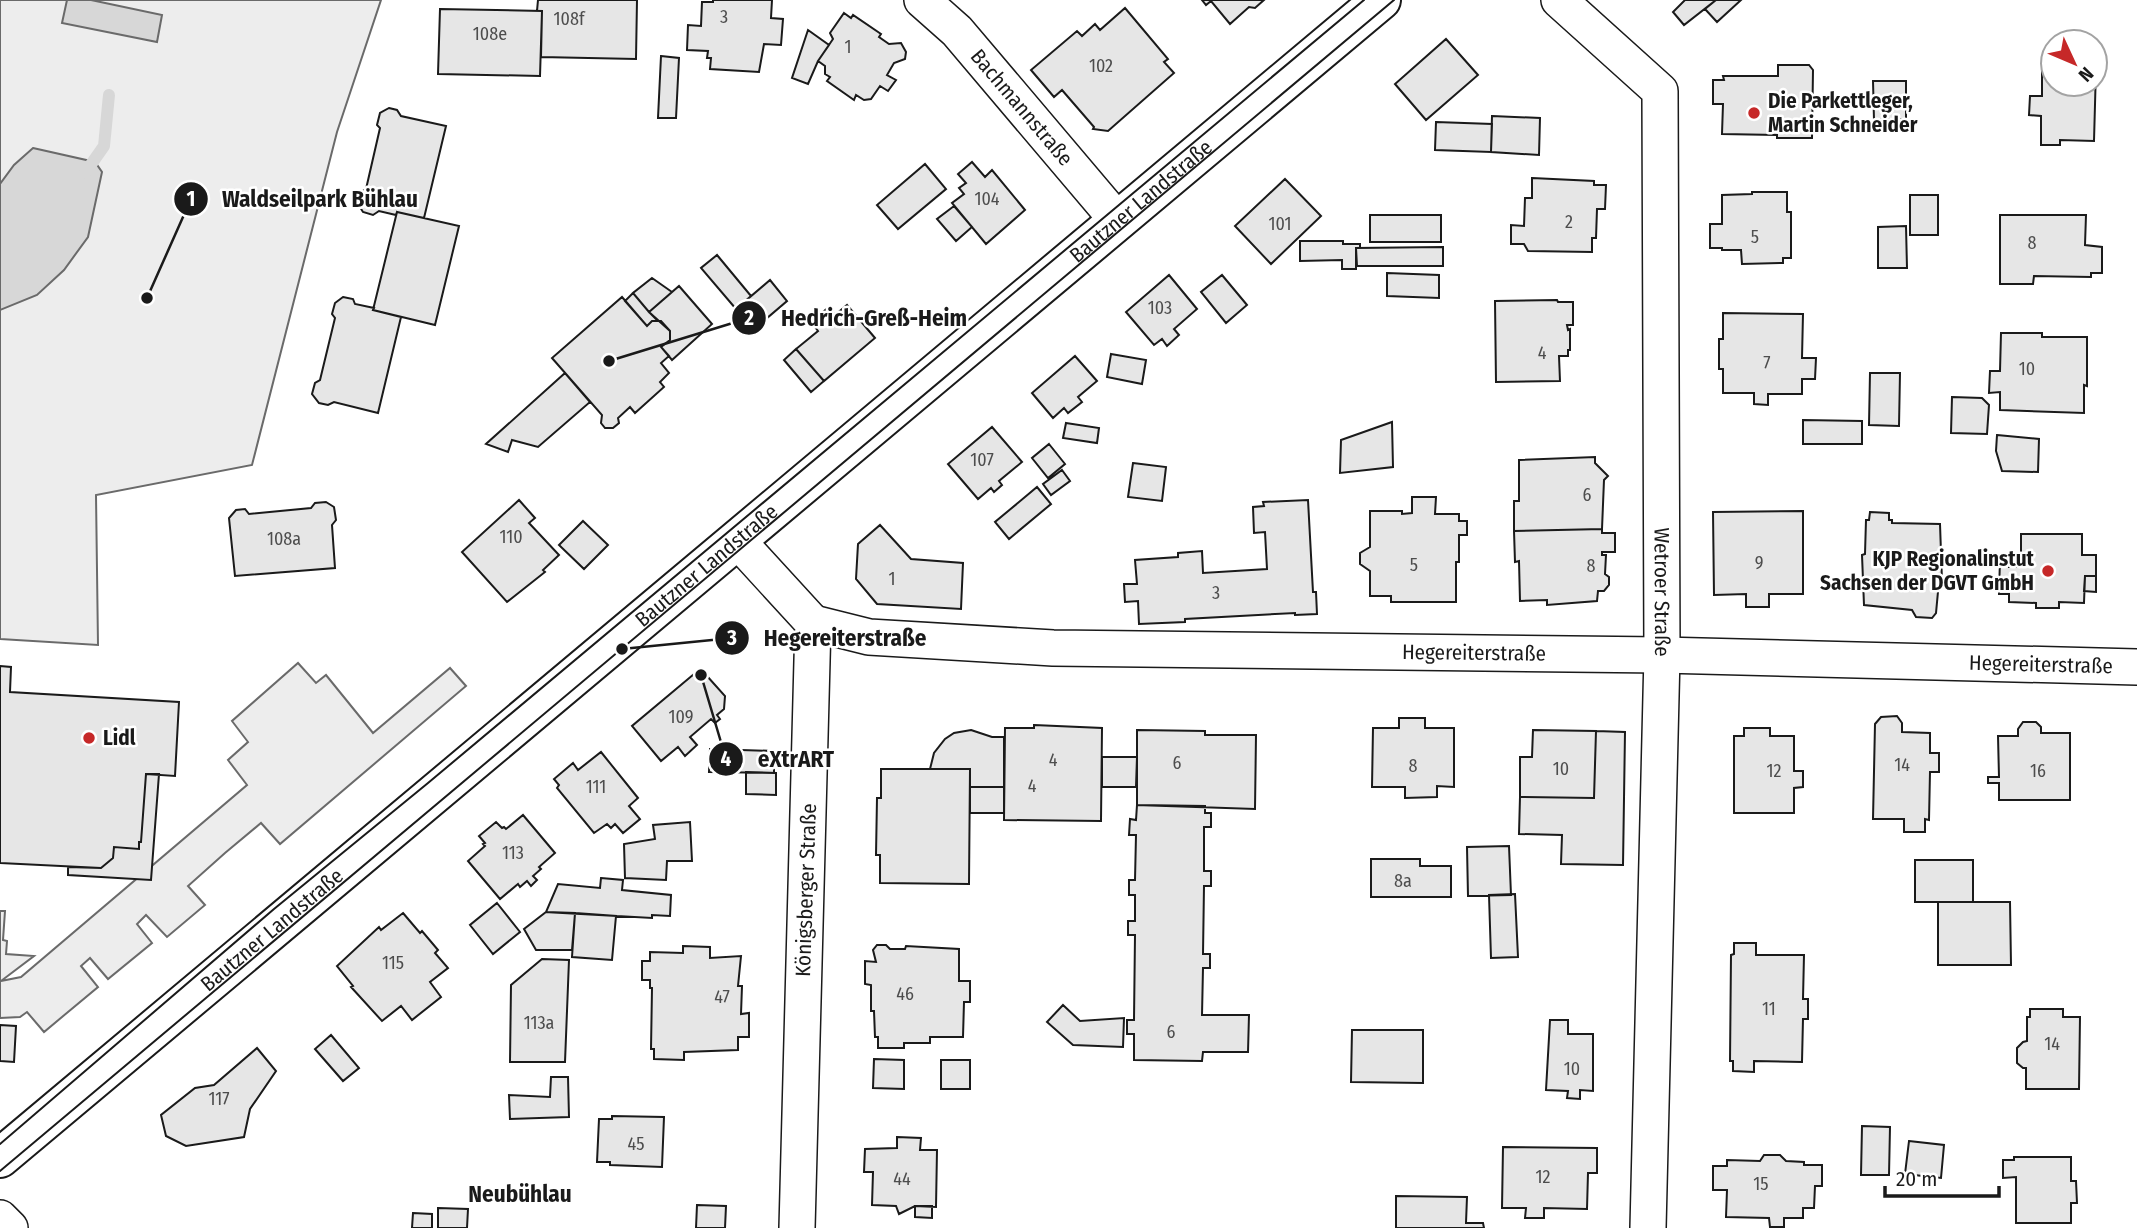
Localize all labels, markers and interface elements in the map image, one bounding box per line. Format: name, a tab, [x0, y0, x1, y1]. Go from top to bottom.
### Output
house number: 3	[720, 6, 728, 28]
house number: 108f	[554, 8, 586, 30]
house number: 108e	[473, 23, 507, 45]
north arrow	[2039, 28, 2109, 98]
house number: 1	[844, 36, 852, 58]
street label: Bachmannstraße	[965, 44, 1079, 171]
house number: 102	[1089, 55, 1113, 77]
text: N	[2074, 62, 2098, 87]
place label: Die Parkettleger, Martin Schneider	[1768, 88, 1918, 138]
marker: Die Parkettleger, Martin Schneider	[1746, 105, 1762, 121]
street label: Bautzner Landstraße	[1064, 134, 1217, 268]
callout: Waldseilpark Bühlau	[173, 177, 432, 221]
text: Waldseilpark Bühlau	[222, 185, 418, 213]
text: 1	[187, 186, 195, 212]
house number: 104	[974, 188, 1000, 210]
house number: 2	[1565, 211, 1573, 233]
house number: 101	[1269, 213, 1291, 235]
house number: 5	[1751, 226, 1759, 248]
house number: 8	[2028, 232, 2037, 254]
callout: Hedrich-Greß-Heim	[732, 296, 981, 340]
house number: 103	[1148, 297, 1172, 319]
text: Hedrich-Greß-Heim	[781, 304, 967, 332]
text: 2	[743, 305, 754, 331]
house number: 4	[1538, 342, 1547, 364]
house number: 7	[1763, 352, 1771, 374]
house number: 10	[2019, 358, 2035, 380]
house number: 107	[970, 449, 994, 471]
house number: 6	[1583, 484, 1592, 506]
street label: Bautzner Landstraße	[630, 498, 783, 633]
house number: 110	[499, 526, 523, 548]
street label: Wetroer Straße	[1649, 527, 1675, 657]
house number: 108a	[267, 528, 301, 550]
place label: KJP Regionalinstut Sachsen der DGVT GmbH	[1820, 546, 2035, 596]
house number: 9	[1755, 552, 1763, 574]
house number: 5	[1410, 554, 1418, 576]
house number: 8	[1587, 555, 1596, 577]
marker: KJP Regionalinstut Sachsen der DGVT GmbH	[2040, 563, 2056, 579]
house number: 1	[888, 568, 896, 590]
house number: 3	[1212, 582, 1220, 604]
callout: Hegereiterstraße	[714, 616, 940, 660]
text: Hegereiterstraße	[764, 624, 927, 652]
text: 3	[726, 625, 737, 651]
street label: Hegereiterstraße	[1402, 639, 1546, 667]
street label: Hegereiterstraße	[1969, 650, 2113, 679]
house number: 109	[668, 706, 694, 728]
place label: Lidl	[103, 725, 136, 751]
marker: Lidl	[81, 730, 97, 746]
callout: eXtrART	[709, 737, 848, 781]
text: eXtrART	[758, 745, 835, 773]
text: 4	[721, 746, 732, 772]
house number: 4	[1049, 749, 1058, 771]
house number: 6	[1173, 752, 1182, 774]
house number: 14	[1894, 754, 1910, 776]
house number: 8	[1409, 755, 1418, 777]
house number: 10	[1553, 758, 1569, 780]
house number: 12	[1767, 760, 1782, 782]
house number: 16	[2030, 760, 2046, 782]
house number: 4	[1028, 775, 1037, 797]
house number: 111	[586, 776, 606, 798]
street label: Königsberger Straße	[790, 803, 822, 977]
house number: 113	[502, 842, 524, 864]
street label: Bautzner Landstraße	[195, 863, 349, 997]
house number: 8a	[1394, 870, 1412, 892]
house number: 115	[382, 952, 404, 974]
house number: 46	[896, 983, 914, 1005]
house number: 47	[714, 986, 730, 1008]
house number: 11	[1762, 998, 1776, 1020]
house number: 113a	[524, 1012, 555, 1034]
house number: 6	[1167, 1021, 1176, 1043]
house number: 14	[2044, 1033, 2060, 1055]
house number: 10	[1564, 1058, 1580, 1080]
house number: 117	[208, 1088, 230, 1110]
house number: 45	[628, 1133, 644, 1155]
scale bar	[1885, 1154, 1999, 1198]
house number: 12	[1536, 1166, 1551, 1188]
text: 20 m	[1896, 1166, 1937, 1192]
house number: 44	[893, 1168, 911, 1190]
house number: 15	[1753, 1173, 1769, 1195]
district label: Neubühlau	[468, 1180, 572, 1208]

